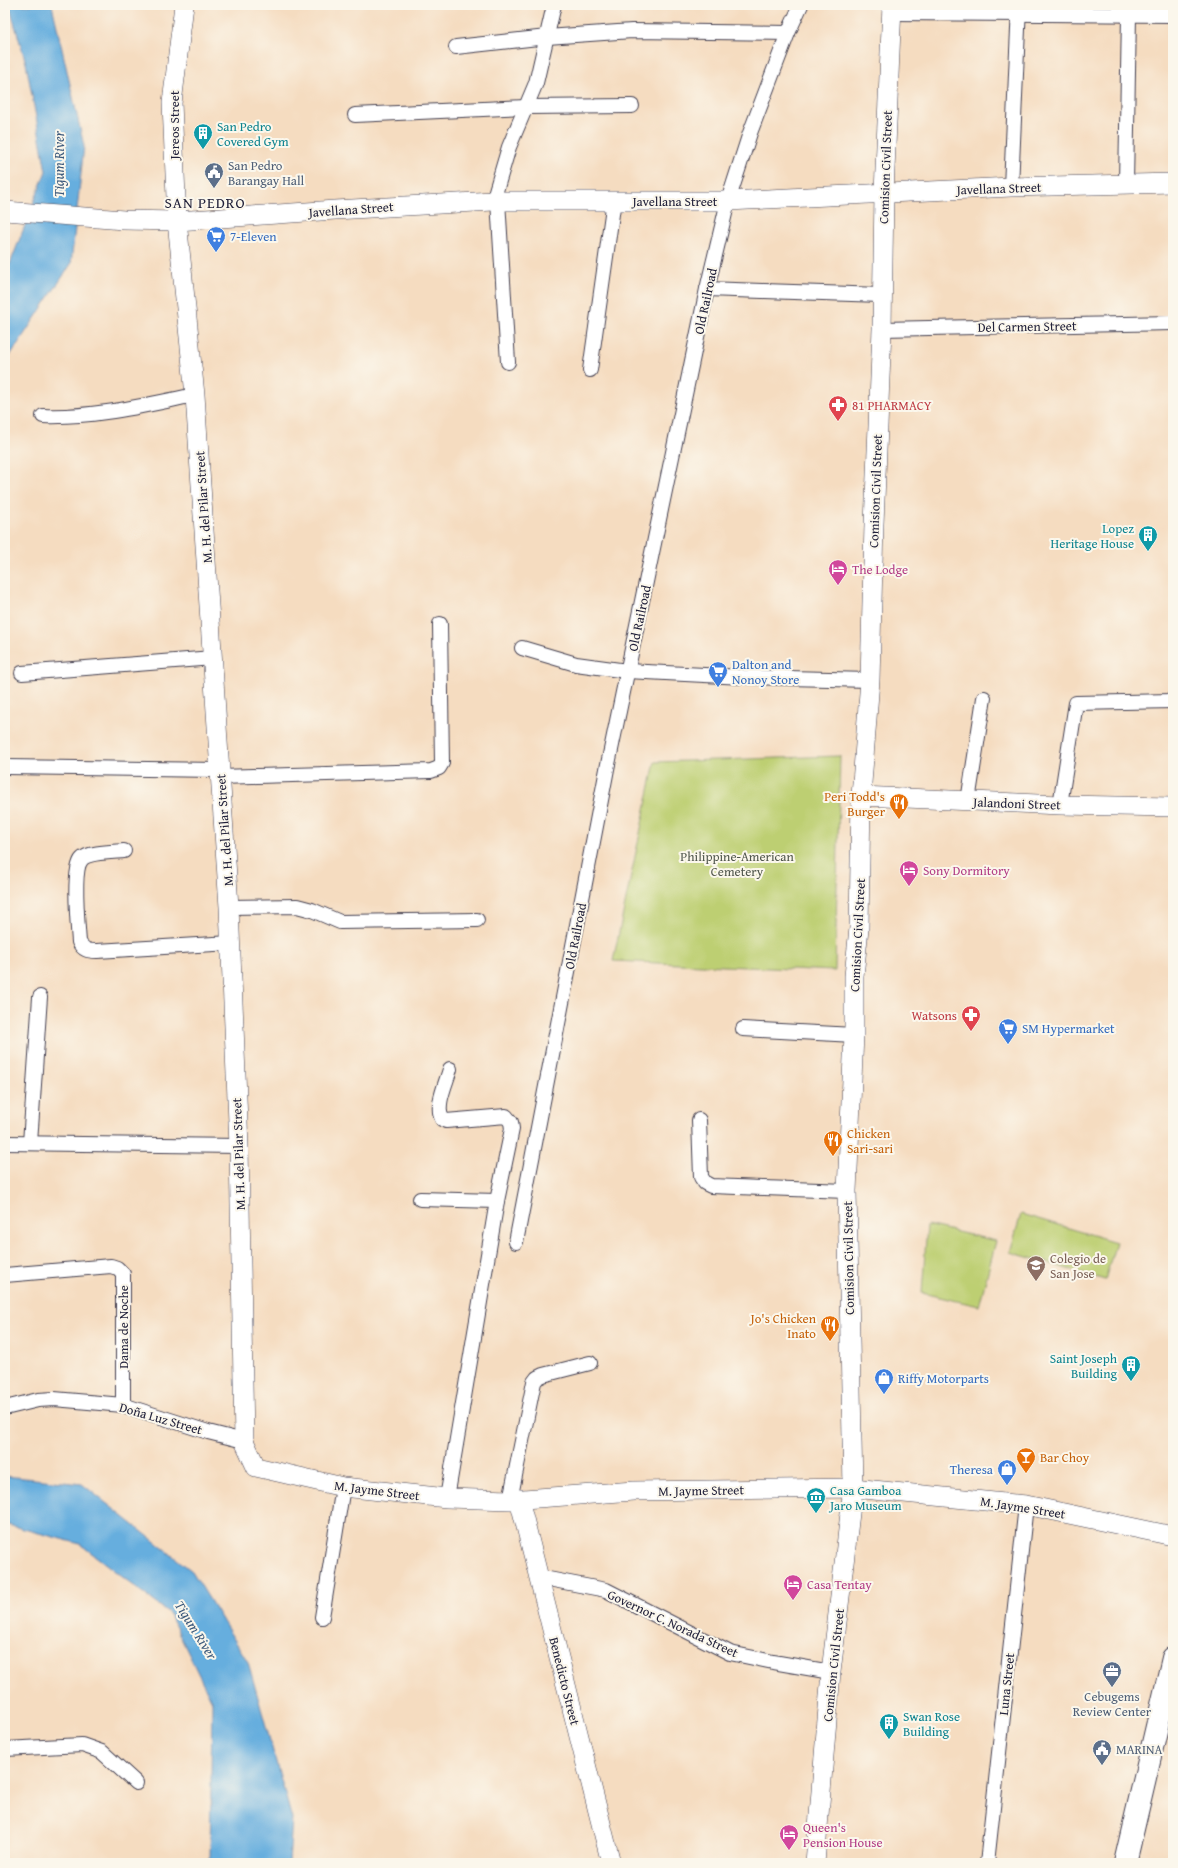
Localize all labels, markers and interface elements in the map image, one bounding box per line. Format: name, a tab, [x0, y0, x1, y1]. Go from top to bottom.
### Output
street label: Jereos Street	[165, 90, 184, 162]
street label: Comision Civil Street	[874, 109, 897, 224]
place label: San Pedro Covered Gym	[217, 117, 289, 151]
building icon: San Pedro Covered Gym	[192, 122, 214, 150]
water label: Tigum River	[49, 130, 69, 197]
place label: San Pedro Barangay Hall	[228, 156, 305, 190]
public building icon: San Pedro Barangay Hall	[203, 161, 225, 189]
street label: Javellana Street	[954, 178, 1042, 200]
district label: SAN PEDRO	[164, 192, 246, 213]
street label: Javellana Street	[631, 192, 718, 211]
street label: Javellana Street	[306, 197, 394, 222]
supermarket icon: 7-Eleven	[205, 225, 227, 253]
place label: 7-Eleven	[230, 227, 277, 246]
street label: Old Railroad	[689, 266, 722, 336]
street label: Del Carmen Street	[977, 316, 1077, 337]
pharmacy icon: 81 PHARMACY	[827, 394, 849, 422]
place label: 81 PHARMACY	[852, 396, 932, 415]
street label: Comision Civil Street	[864, 433, 887, 548]
street label: M. H. del Pilar Street	[190, 450, 217, 564]
place label: Lopez Heritage House	[1051, 519, 1134, 553]
building icon: Lopez Heritage House	[1137, 524, 1159, 552]
hotel icon: The Lodge	[827, 558, 849, 586]
place label: The Lodge	[852, 560, 908, 579]
street label: Old Railroad	[623, 583, 656, 653]
place label: Dalton and Nonoy Store	[732, 655, 799, 689]
supermarket icon: Dalton and Nonoy Store	[707, 660, 729, 688]
street label: M. H. del Pilar Street	[211, 773, 238, 887]
place label: Peri Todd's Burger	[824, 787, 886, 821]
restaurant icon: Peri Todd's Burger	[888, 792, 910, 820]
street label: Jalandoni Street	[971, 792, 1061, 815]
park label: Philippine-American Cemetery	[680, 847, 794, 881]
hotel icon: Sony Dormitory	[898, 859, 920, 887]
place label: Sony Dormitory	[923, 861, 1010, 880]
street label: Comision Civil Street	[845, 877, 870, 992]
street label: Old Railroad	[560, 901, 591, 971]
pharmacy icon: Watsons	[960, 1004, 982, 1032]
place label: Watsons	[911, 1006, 957, 1025]
supermarket icon: SM Hypermarket	[997, 1017, 1019, 1045]
place label: SM Hypermarket	[1022, 1019, 1115, 1038]
street label: M. H. del Pilar Street	[227, 1097, 250, 1210]
place label: Chicken Sari-sari	[847, 1124, 894, 1158]
restaurant icon: Chicken Sari-sari	[822, 1129, 844, 1157]
street label: Comision Civil Street	[838, 1201, 859, 1315]
place label: Colegio de San Jose	[1050, 1249, 1106, 1283]
school or university icon: Colegio de San Jose	[1025, 1254, 1047, 1282]
street label: Dama de Noche	[114, 1285, 133, 1369]
place label: Jo's Chicken Inato	[749, 1309, 817, 1343]
restaurant icon: Jo's Chicken Inato	[819, 1314, 841, 1342]
place label: Saint Joseph Building	[1050, 1349, 1118, 1383]
building icon: Saint Joseph Building	[1120, 1354, 1142, 1382]
shop icon: Riffy Motorparts	[873, 1367, 895, 1395]
place label: Riffy Motorparts	[898, 1369, 989, 1388]
street label: Doña Luz Street	[117, 1398, 205, 1440]
bar icon: Bar Choy	[1015, 1446, 1037, 1474]
place label: Bar Choy	[1040, 1448, 1090, 1467]
shop icon: Theresa	[996, 1458, 1018, 1486]
place label: Theresa	[950, 1460, 994, 1479]
street label: M. Jayme Street	[333, 1476, 421, 1505]
street label: M. Jayme Street	[658, 1480, 745, 1501]
place label: Casa Gamboa Jaro Museum	[828, 1481, 902, 1515]
museum icon: Casa Gamboa Jaro Museum	[805, 1486, 827, 1514]
street label: M. Jayme Street	[979, 1491, 1067, 1524]
hotel icon: Casa Tentay	[782, 1573, 804, 1601]
place label: Casa Tentay	[807, 1575, 872, 1594]
street label: Governor C. Norada Street	[604, 1585, 742, 1662]
water label: Tigum River	[170, 1597, 222, 1664]
street label: Comision Civil Street	[818, 1607, 849, 1723]
street label: Benedicto Street	[544, 1635, 585, 1728]
street label: Luna Street	[994, 1652, 1019, 1716]
office icon: Cebugems Review Center	[1101, 1660, 1123, 1688]
place label: Cebugems Review Center	[1073, 1687, 1152, 1721]
place label: Swan Rose Building	[903, 1707, 960, 1741]
building icon: Swan Rose Building	[878, 1712, 900, 1740]
public building icon: MARINA	[1091, 1738, 1113, 1766]
place label: MARINA	[1116, 1740, 1163, 1759]
place label: Queen's Pension House	[803, 1818, 883, 1852]
hotel icon: Queen's Pension House	[778, 1823, 800, 1851]

